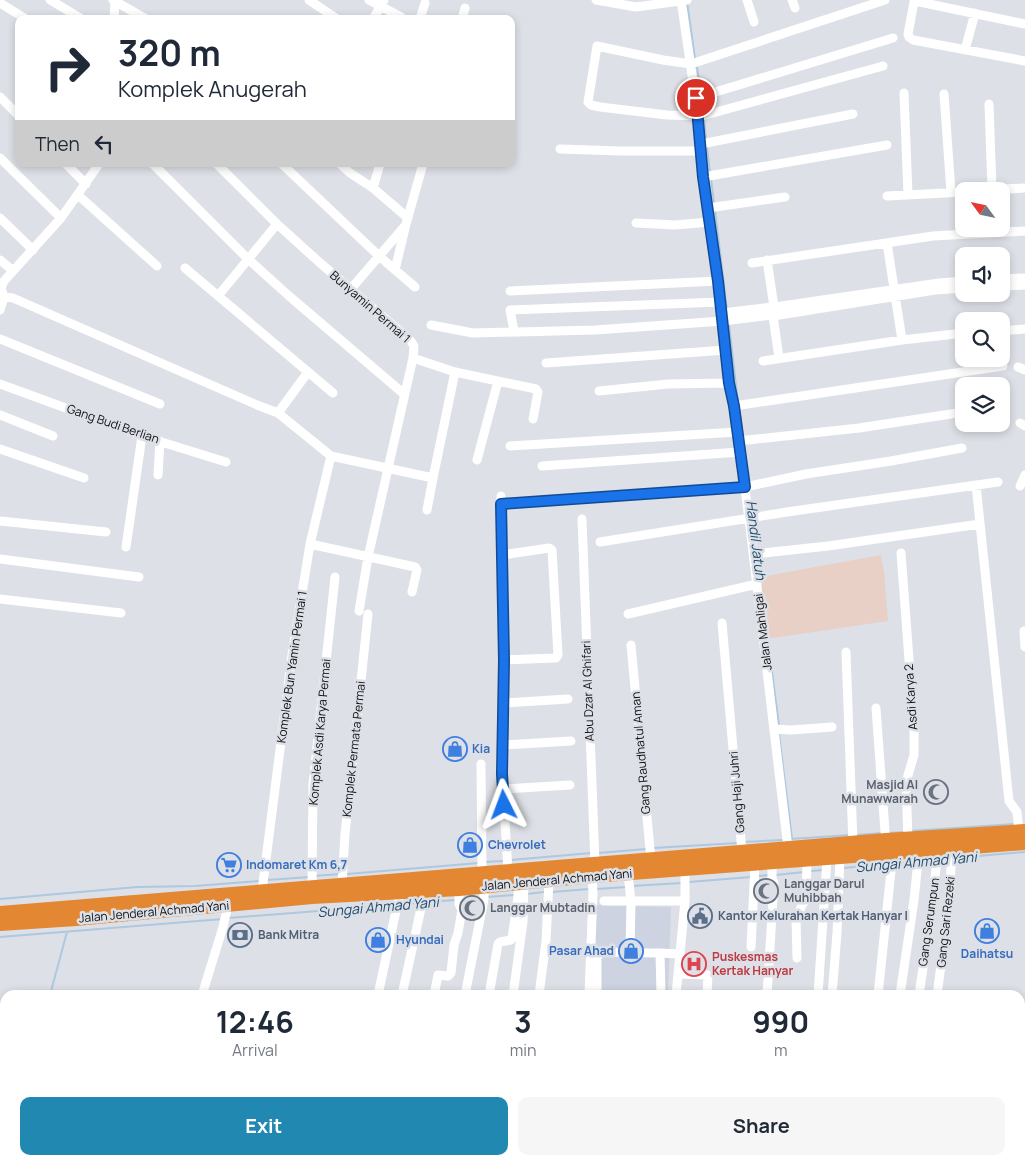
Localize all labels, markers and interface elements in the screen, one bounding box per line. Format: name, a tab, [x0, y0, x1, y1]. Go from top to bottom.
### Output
text: 320 m	[118, 29, 221, 77]
icon: right	[35, 35, 100, 100]
text: Komplek Anugerah	[118, 74, 307, 104]
pin	[675, 77, 717, 119]
icon: arrive	[682, 84, 710, 112]
icon: left	[90, 130, 118, 158]
text: Then	[35, 131, 80, 157]
north arrow	[955, 182, 1010, 238]
map controls	[955, 182, 1010, 432]
button: sound	[955, 247, 1010, 302]
street label: Bunyamin Permai 1	[326, 267, 414, 346]
button: search	[955, 312, 1010, 367]
button: layers	[955, 377, 1010, 432]
street label: Gang Budi Berlian	[65, 400, 162, 447]
water label: Handil Jatuh	[742, 499, 771, 581]
street label: Komplek Bun Yamin Permai 1	[272, 590, 311, 744]
street label: Jalan Mahligai	[749, 593, 776, 671]
street label: Abu Dzar Al Ghifari	[577, 640, 598, 742]
street label: Komplek Asdi Karya Permai	[305, 658, 334, 806]
street label: Asdi Karya 2	[900, 663, 921, 731]
street label: Komplek Permata Permai	[338, 680, 369, 818]
street label: Gang Raudhatul Aman	[627, 691, 654, 815]
shop icon: Kia	[442, 736, 468, 762]
place label: Kia	[472, 740, 490, 757]
street label: Gang Haji Juhri	[724, 751, 749, 834]
place label: Masjid Al Munawwarah	[841, 776, 918, 807]
position arrow	[477, 778, 529, 830]
mosque icon: Masjid Al Munawwarah	[923, 779, 949, 805]
shop icon: Chevrolet	[457, 832, 483, 858]
place label: Chevrolet	[488, 836, 546, 853]
water label: Sungai Ahmad Yani	[855, 847, 979, 876]
supermarket icon: Indomaret Km 6,7	[216, 852, 242, 878]
place label: Indomaret Km 6,7	[246, 856, 347, 873]
street label: Jalan Jenderal Achmad Yani	[481, 864, 633, 895]
place label: Langgar Darul Muhibbah	[784, 875, 865, 906]
street label: Gang Sari Rezeki	[932, 876, 959, 968]
street label: Gang Serumpun	[914, 877, 943, 967]
mosque icon: Langgar Darul Muhibbah	[753, 878, 779, 904]
water label: Sungai Ahmad Yani	[317, 892, 441, 921]
mosque icon: Langgar Mubtadin	[459, 895, 485, 921]
street label: Jalan Jenderal Achmad Yani	[78, 896, 230, 927]
place label: Langgar Mubtadin	[490, 899, 595, 916]
public building icon: Kantor Kelurahan Kertak Hanyar I	[687, 903, 713, 929]
place label: Kantor Kelurahan Kertak Hanyar I	[718, 907, 908, 924]
shop icon: Daihatsu	[974, 918, 1000, 944]
bank icon: Bank Mitra	[227, 922, 253, 948]
place label: Bank Mitra	[258, 926, 319, 943]
shop icon: Hyundai	[365, 927, 391, 953]
place label: Hyundai	[396, 931, 444, 948]
shop icon: Pasar Ahad	[618, 938, 644, 964]
place label: Pasar Ahad	[549, 942, 614, 959]
place label: Daihatsu	[961, 945, 1013, 962]
place label: Puskesmas Kertak Hanyar	[712, 948, 793, 979]
hospital icon: Puskesmas Kertak Hanyar	[681, 951, 707, 977]
text: 12:46	[216, 1001, 294, 1042]
text: 3	[514, 1001, 532, 1042]
text: 990	[752, 1001, 809, 1042]
text: Arrival	[232, 1039, 278, 1061]
text: min	[510, 1039, 536, 1061]
text: m	[774, 1039, 788, 1061]
button: Exit	[20, 1097, 508, 1155]
button: Share	[518, 1097, 1005, 1155]

